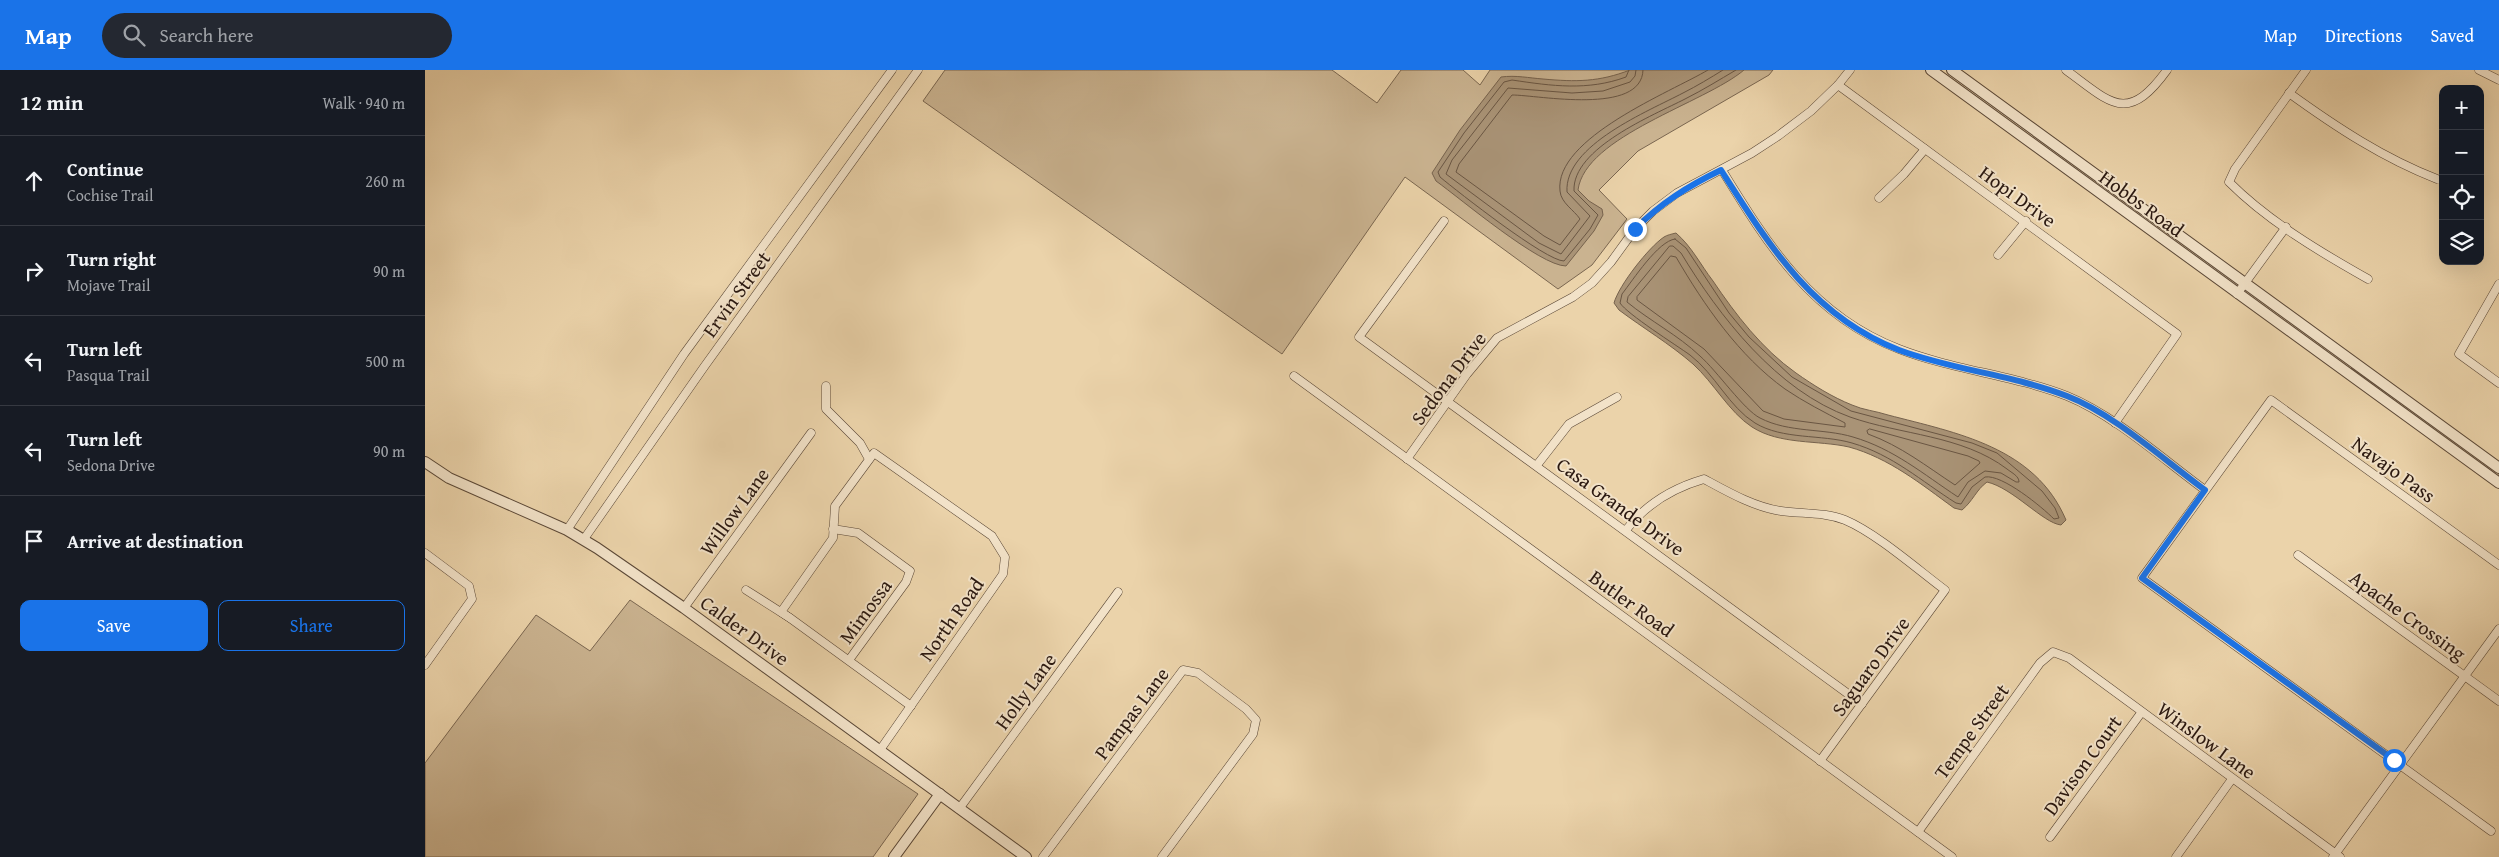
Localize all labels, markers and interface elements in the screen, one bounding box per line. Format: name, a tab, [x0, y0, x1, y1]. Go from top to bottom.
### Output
search box	[102, 13, 452, 58]
text: Map	[25, 18, 72, 53]
icon: search	[120, 21, 148, 49]
text: Search here	[160, 21, 253, 49]
text: Map	[2264, 22, 2297, 49]
text: Directions	[2325, 22, 2402, 49]
text: Saved	[2430, 22, 2474, 49]
map controls	[2439, 85, 2484, 265]
button: +	[2439, 85, 2484, 130]
text: 12 min	[20, 87, 83, 118]
text: Walk · 940 m	[322, 91, 405, 115]
button: −	[2439, 130, 2484, 175]
text: Continue	[67, 155, 144, 183]
street label: Hopi Drive	[1973, 158, 2063, 234]
street label: Hobbs Road	[2094, 162, 2191, 244]
icon: ahead	[20, 167, 48, 195]
text: 260 m	[365, 169, 405, 193]
button: locate	[2439, 175, 2484, 220]
text: Cochise Trail	[67, 183, 154, 207]
route end	[1624, 218, 1647, 241]
button: layers	[2439, 220, 2484, 265]
text: Turn right	[67, 245, 156, 273]
street label: Ervin Street	[695, 245, 777, 343]
icon: right	[20, 257, 48, 285]
text: 90 m	[373, 259, 405, 283]
text: Mojave Trail	[67, 273, 150, 297]
street label: Sedona Drive	[1403, 325, 1493, 431]
text: Turn left	[67, 335, 142, 363]
icon: left	[20, 347, 48, 375]
text: 500 m	[365, 349, 405, 373]
text: Pasqua Trail	[67, 363, 150, 387]
text: Turn left	[67, 425, 142, 453]
street label: Navajo Pass	[2346, 429, 2442, 509]
icon: left	[20, 437, 48, 465]
text: 90 m	[373, 439, 405, 463]
street label: Casa Grande Drive	[1551, 450, 1691, 562]
text: Sedona Drive	[67, 453, 155, 477]
street label: Willow Lane	[692, 461, 776, 561]
icon: arrive	[20, 527, 48, 555]
text: Arrive at destination	[67, 527, 243, 555]
street label: Butler Road	[1584, 562, 1681, 644]
street label: Apache Crossing	[2344, 563, 2472, 667]
street label: North Road	[912, 571, 991, 667]
street label: Mimossa	[832, 572, 899, 649]
street label: Calder Drive	[695, 588, 795, 672]
button: Save	[20, 600, 208, 651]
button: Share	[218, 600, 405, 651]
street label: Saguaro Drive	[1824, 610, 1916, 722]
street label: Holly Lane	[987, 647, 1063, 735]
street label: Pampas Lane	[1087, 661, 1175, 765]
street label: Tempe Street	[1927, 677, 2015, 785]
street label: Winslow Lane	[2152, 694, 2262, 786]
street label: Davison Court	[2036, 709, 2128, 821]
route start	[2383, 749, 2406, 772]

